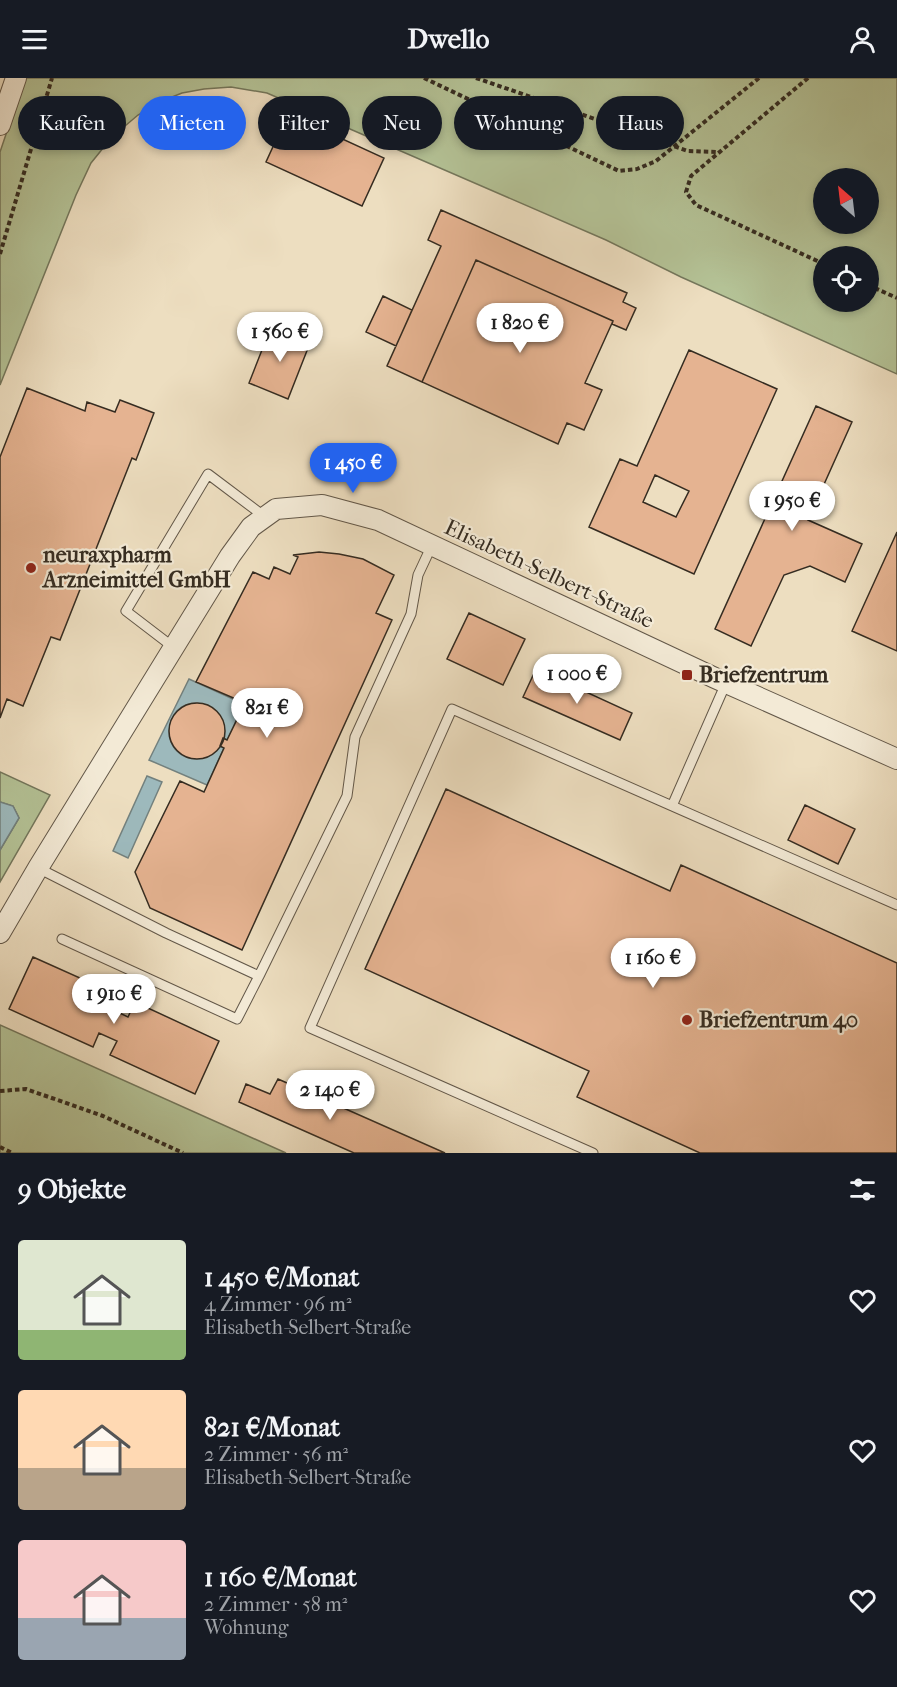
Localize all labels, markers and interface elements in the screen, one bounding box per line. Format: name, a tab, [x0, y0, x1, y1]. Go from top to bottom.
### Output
icon: menu	[18, 23, 51, 56]
text: Dwello	[408, 23, 489, 55]
icon: person	[846, 23, 879, 56]
chip: Kaufen	[18, 96, 126, 150]
chip: Mieten	[138, 96, 246, 150]
chip: Filter	[258, 96, 350, 150]
chip: Neu	[362, 96, 442, 150]
chip: Wohnung	[454, 96, 584, 150]
chip: Haus	[596, 96, 684, 150]
north arrow	[813, 168, 879, 234]
map controls	[813, 168, 879, 312]
button: locate	[813, 246, 879, 312]
pin: 1 820 €	[465, 303, 575, 354]
text: 1 820 €	[491, 311, 549, 334]
pin: 1 560 €	[225, 312, 335, 363]
text: 1 560 €	[251, 320, 309, 343]
pin: 1 450 €	[298, 443, 408, 494]
text: 1 450 €	[324, 451, 382, 474]
pin: 1 950 €	[737, 481, 847, 532]
text: 1 950 €	[763, 489, 821, 512]
street label: Elisabeth-Selbert-Straße	[440, 514, 658, 634]
place label: neuraxpharm Arzneimittel GmbH	[41, 542, 231, 593]
marker: neuraxpharm Arzneimittel GmbH	[24, 561, 38, 575]
pin: 1 000 €	[522, 654, 632, 705]
text: 1 000 €	[547, 662, 607, 685]
place label: Briefzentrum	[699, 662, 829, 688]
marker: Briefzentrum	[680, 668, 694, 682]
pin: 821 €	[225, 688, 309, 739]
text: 821 €	[245, 696, 289, 719]
pin: 1 160 €	[598, 938, 708, 989]
text: 1 160 €	[625, 946, 681, 969]
pin: 1 910 €	[59, 974, 169, 1025]
text: 1 910 €	[86, 982, 142, 1005]
place label: Briefzentrum 40	[699, 1007, 858, 1033]
marker: Briefzentrum 40	[680, 1013, 694, 1027]
pin: 2 140 €	[275, 1070, 385, 1121]
text: 2 140 €	[300, 1078, 360, 1101]
icon: filters	[846, 1173, 879, 1206]
text: 9 Objekte	[18, 1174, 126, 1205]
text: 1 450 €/Monat	[204, 1262, 359, 1293]
icon: home	[66, 1264, 138, 1336]
icon: heart	[846, 1284, 879, 1317]
text: 4 Zimmer · 96 m²	[204, 1293, 352, 1316]
text: Elisabeth-Selbert-Straße	[204, 1316, 411, 1339]
text: 821 €/Monat	[204, 1412, 340, 1443]
icon: home	[66, 1414, 138, 1486]
icon: heart	[846, 1434, 879, 1467]
text: 2 Zimmer · 56 m²	[204, 1443, 348, 1466]
text: Elisabeth-Selbert-Straße	[204, 1466, 411, 1489]
text: 1 160 €/Monat	[204, 1562, 357, 1593]
icon: home	[66, 1564, 138, 1636]
icon: heart	[846, 1584, 879, 1617]
text: 2 Zimmer · 58 m²	[204, 1593, 347, 1616]
text: Wohnung	[204, 1616, 289, 1639]

